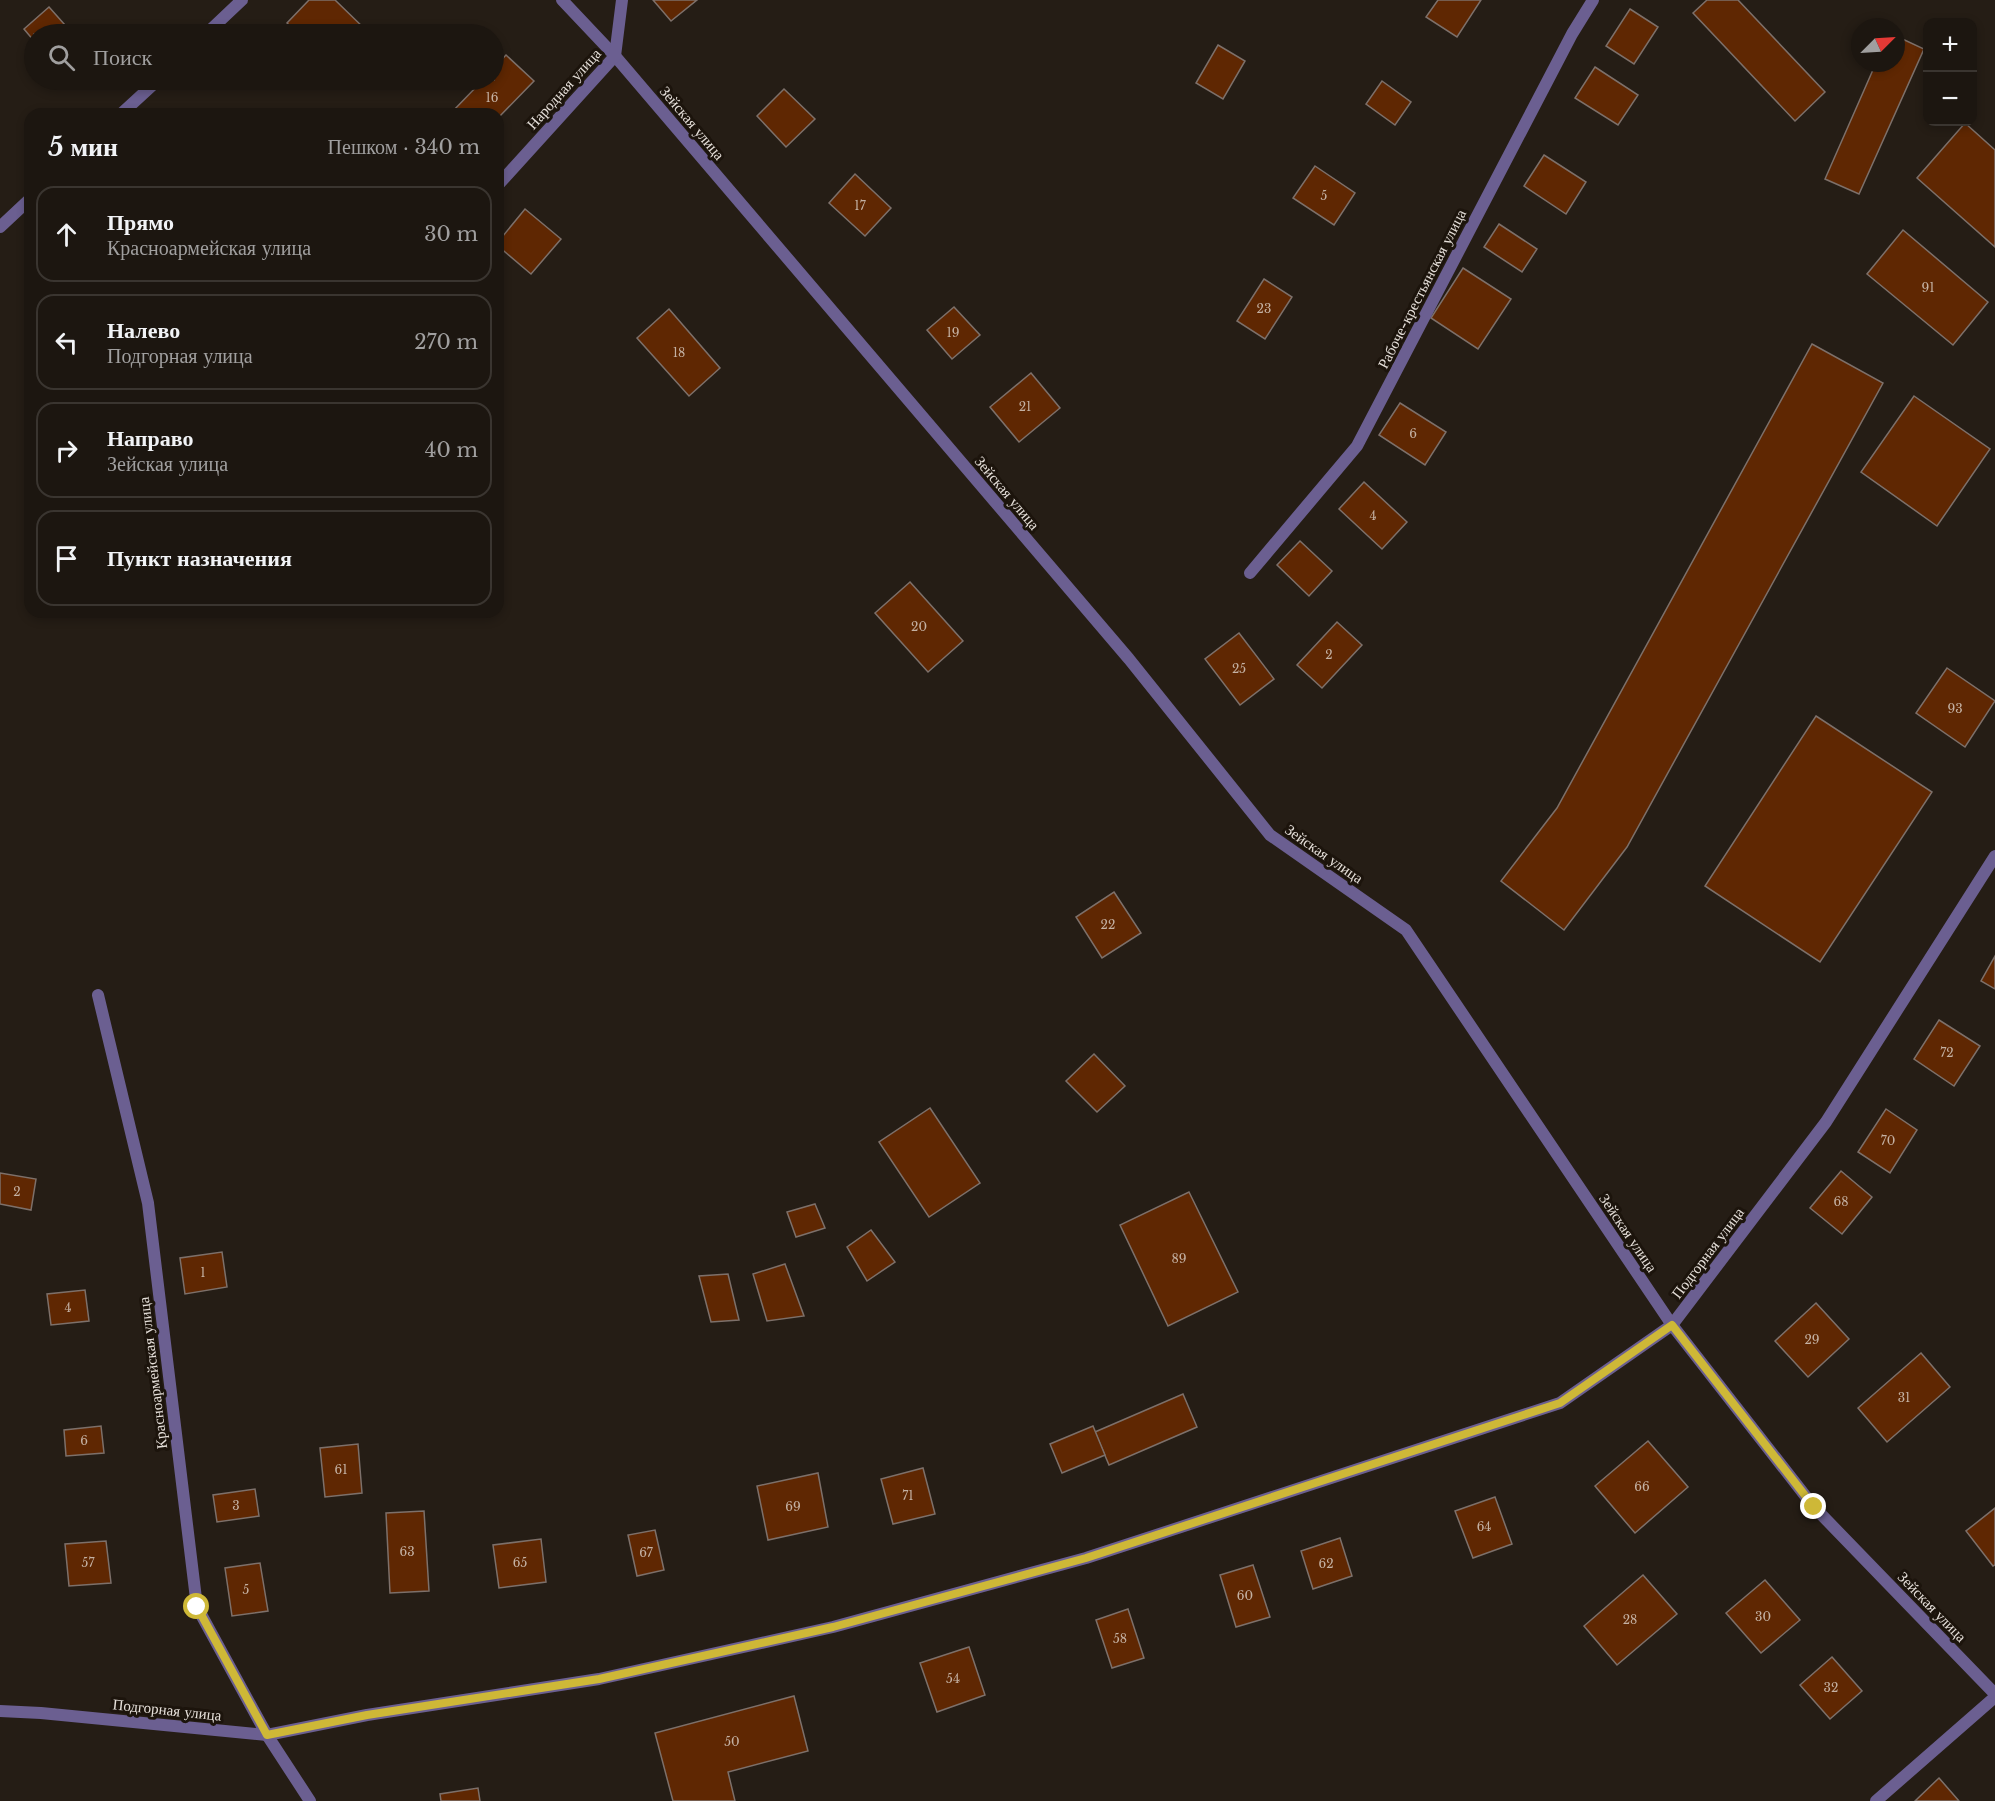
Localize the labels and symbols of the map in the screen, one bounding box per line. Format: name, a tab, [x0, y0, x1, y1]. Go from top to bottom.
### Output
north arrow	[1851, 18, 1905, 72]
street label: Народная улица	[522, 44, 605, 133]
street label: Зейская улица	[656, 82, 729, 164]
house number: 16	[485, 90, 499, 105]
house number: 5	[1321, 188, 1328, 203]
house number: 17	[854, 198, 867, 213]
street label: Рабоче-крестьянская улица	[1373, 206, 1470, 372]
house number: 91	[1921, 280, 1935, 295]
house number: 23	[1257, 301, 1271, 316]
house number: 19	[946, 325, 960, 340]
house number: 18	[673, 345, 685, 360]
house number: 21	[1019, 399, 1031, 414]
house number: 6	[1409, 426, 1417, 441]
street label: Зейская улица	[971, 452, 1044, 534]
house number: 4	[1369, 508, 1377, 523]
house number: 20	[911, 619, 927, 634]
house number: 2	[1325, 647, 1333, 662]
house number: 25	[1232, 661, 1246, 676]
house number: 93	[1947, 701, 1963, 716]
street label: Зейская улица	[1282, 820, 1367, 888]
house number: 22	[1101, 917, 1115, 932]
house number: 72	[1940, 1045, 1954, 1060]
house number: 70	[1881, 1133, 1895, 1148]
house number: 2	[13, 1184, 21, 1199]
street label: Зейская улица	[1595, 1190, 1662, 1276]
house number: 68	[1834, 1194, 1849, 1209]
street label: Подгорная улица	[1667, 1203, 1748, 1302]
house number: 89	[1172, 1251, 1187, 1266]
house number: 1	[200, 1265, 206, 1280]
street label: Красноармейская улица	[134, 1296, 171, 1450]
house number: 4	[64, 1300, 72, 1315]
house number: 29	[1804, 1332, 1820, 1347]
house number: 31	[1898, 1390, 1910, 1405]
house number: 6	[80, 1433, 88, 1448]
house number: 61	[334, 1462, 348, 1477]
house number: 66	[1634, 1479, 1650, 1494]
house number: 71	[902, 1488, 914, 1503]
route end	[1800, 1493, 1826, 1519]
house number: 3	[232, 1498, 240, 1513]
house number: 69	[785, 1499, 801, 1514]
house number: 64	[1477, 1519, 1491, 1534]
house number: 63	[399, 1544, 415, 1559]
house number: 67	[639, 1545, 654, 1560]
house number: 57	[82, 1555, 95, 1570]
house number: 65	[513, 1555, 527, 1570]
house number: 62	[1318, 1556, 1334, 1571]
street label: Зейская улица	[1894, 1567, 1971, 1646]
house number: 5	[243, 1582, 250, 1597]
house number: 60	[1237, 1588, 1253, 1603]
route start	[183, 1593, 209, 1619]
house number: 30	[1755, 1609, 1771, 1624]
house number: 28	[1623, 1612, 1637, 1627]
house number: 58	[1113, 1631, 1127, 1646]
house number: 54	[946, 1671, 960, 1686]
house number: 32	[1824, 1680, 1838, 1695]
street label: Подгорная улица	[112, 1694, 223, 1725]
house number: 50	[724, 1734, 740, 1749]

